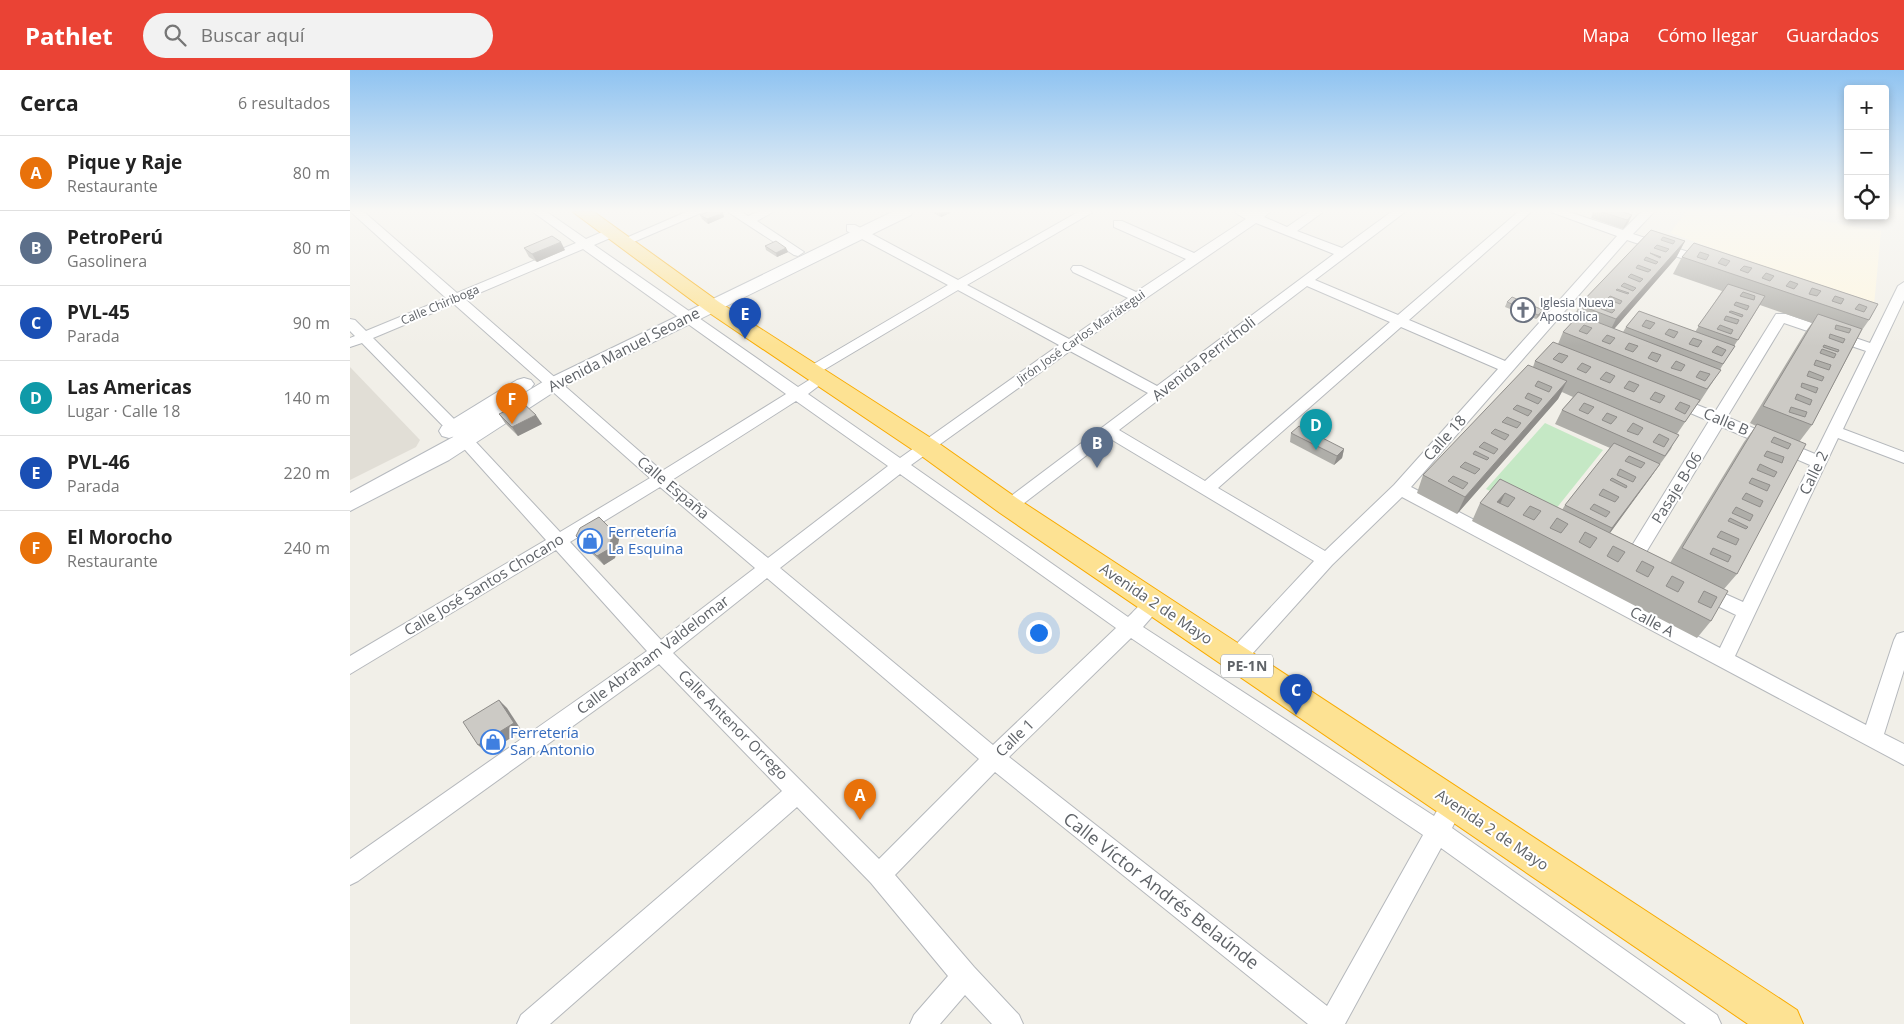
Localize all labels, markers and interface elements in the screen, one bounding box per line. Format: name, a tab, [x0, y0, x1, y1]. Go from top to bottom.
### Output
search box	[143, 13, 493, 58]
text: Pathlet	[25, 19, 113, 52]
icon: search	[161, 21, 189, 49]
text: Buscar aquí	[201, 22, 305, 48]
text: Mapa	[1582, 23, 1629, 47]
text: Cómo llegar	[1657, 23, 1758, 47]
text: Guardados	[1786, 23, 1879, 47]
map controls	[1844, 85, 1889, 220]
button: +	[1844, 85, 1889, 130]
text: Cerca	[20, 89, 79, 117]
text: 6 resultados	[238, 92, 330, 114]
button: −	[1844, 130, 1889, 175]
text: Pique y Raje	[67, 149, 182, 175]
text: A	[30, 162, 42, 184]
text: 80 m	[293, 162, 330, 184]
text: Restaurante	[67, 175, 158, 197]
button: locate	[1844, 175, 1889, 220]
text: PetroPerú	[67, 224, 163, 250]
text: B	[31, 237, 41, 259]
text: 80 m	[293, 237, 330, 259]
text: Gasolinera	[67, 250, 147, 272]
street label: Calle Chiriboga	[398, 280, 482, 329]
street label: Jirón José Carlos Mariátegui	[1012, 286, 1148, 388]
place label: Iglesia Nueva Apostolica	[1540, 294, 1614, 325]
church icon: Iglesia Nueva Apostolica	[1510, 297, 1536, 323]
pin: E	[729, 298, 761, 339]
text: PVL-45	[67, 299, 130, 325]
street label: Avenida Manuel Seoane	[544, 302, 703, 396]
street label: Avenida Perricholi	[1147, 311, 1259, 405]
text: C	[31, 312, 41, 334]
text: 90 m	[293, 312, 330, 334]
text: Parada	[67, 325, 120, 347]
text: Las Americas	[67, 374, 192, 400]
pin: F	[496, 383, 528, 424]
text: D	[30, 387, 42, 409]
text: 140 m	[284, 387, 330, 409]
text: Lugar · Calle 18	[67, 400, 180, 422]
street label: Calle B	[1701, 403, 1752, 440]
pin: D	[1300, 409, 1332, 450]
street label: Calle 18	[1418, 410, 1470, 464]
pin: B	[1081, 427, 1113, 468]
street label: Calle 2	[1794, 447, 1832, 498]
street label: Pasaje B-06	[1646, 448, 1706, 527]
text: PVL-46	[67, 449, 130, 475]
street label: Calle España	[633, 451, 714, 523]
text: E	[32, 462, 40, 484]
text: 220 m	[284, 462, 330, 484]
text: Parada	[67, 475, 120, 497]
place label: Ferretería La Esquina	[608, 521, 683, 558]
text: El Morocho	[67, 524, 172, 550]
street label: Calle José Santos Chocano	[400, 528, 567, 640]
shop icon: Ferretería La Esquina	[577, 528, 603, 554]
text: F	[32, 537, 40, 559]
text: 240 m	[284, 537, 330, 559]
text: Restaurante	[67, 550, 158, 572]
street label: Avenida 2 de Mayo	[1096, 558, 1217, 648]
street label: Calle Abraham Valdelomar	[572, 590, 733, 718]
street label: Calle A	[1627, 601, 1678, 641]
your location	[1026, 620, 1052, 646]
road number: PE-1N	[1221, 654, 1273, 678]
street label: Calle Antenor Orrego	[674, 665, 793, 784]
pin: C	[1280, 674, 1312, 715]
street label: Calle 1	[991, 714, 1038, 761]
place label: Ferretería San Antonio	[510, 722, 595, 759]
shop icon: Ferretería San Antonio	[480, 729, 506, 755]
pin: A	[844, 779, 876, 820]
street label: Avenida 2 de Mayo	[1432, 784, 1553, 874]
street label: Calle Víctor Andrés Belaúnde	[1059, 806, 1264, 974]

